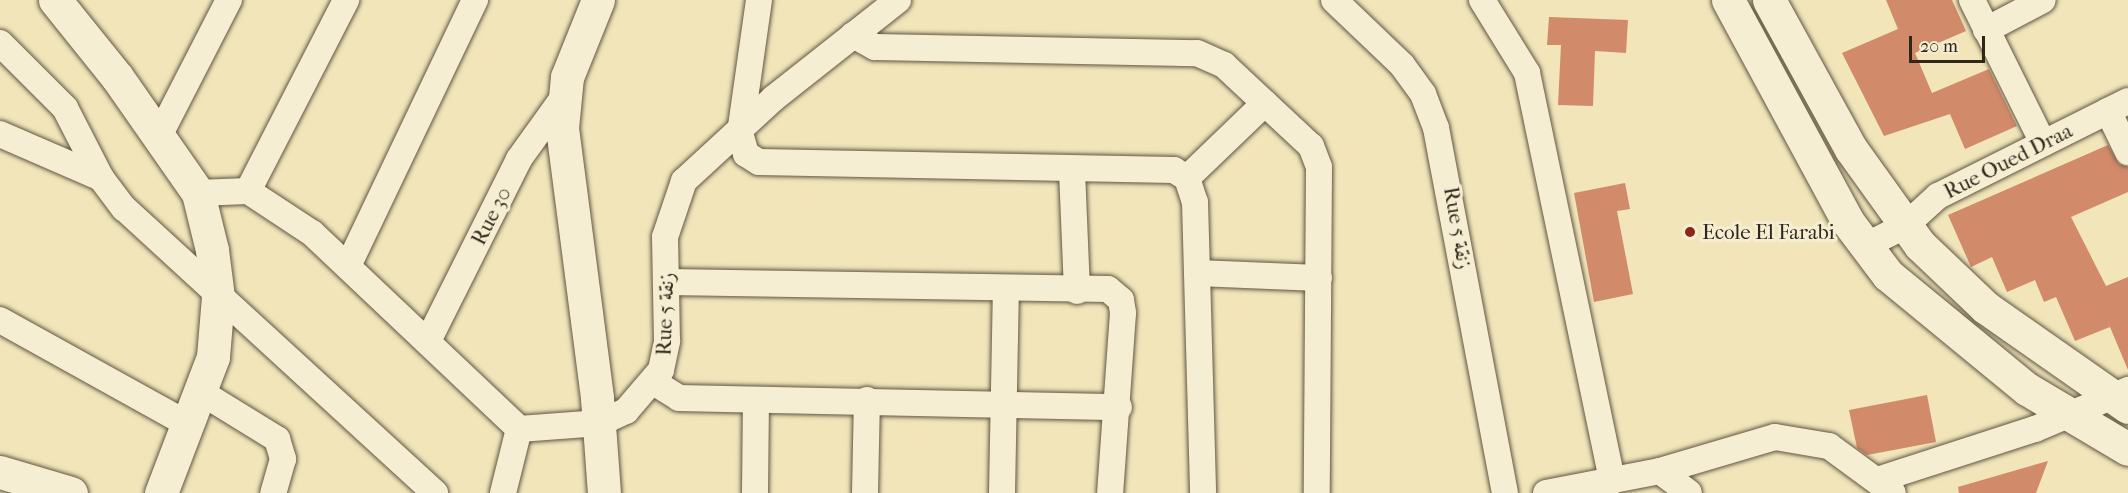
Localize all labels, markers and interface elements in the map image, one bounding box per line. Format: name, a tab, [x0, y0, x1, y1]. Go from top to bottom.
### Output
scale bar	[1912, 24, 1988, 62]
text: 20 m	[1920, 36, 1958, 57]
street label: Rue Oued Draa	[1940, 118, 2076, 204]
street label: Rue 30	[466, 183, 516, 249]
street label: Rue 5 زنقة	[1438, 185, 1478, 271]
place label: Ecole El Farabi	[1702, 219, 1835, 245]
marker: Ecole El Farabi	[1683, 225, 1697, 239]
street label: Rue 5 زنقة	[651, 272, 679, 356]

